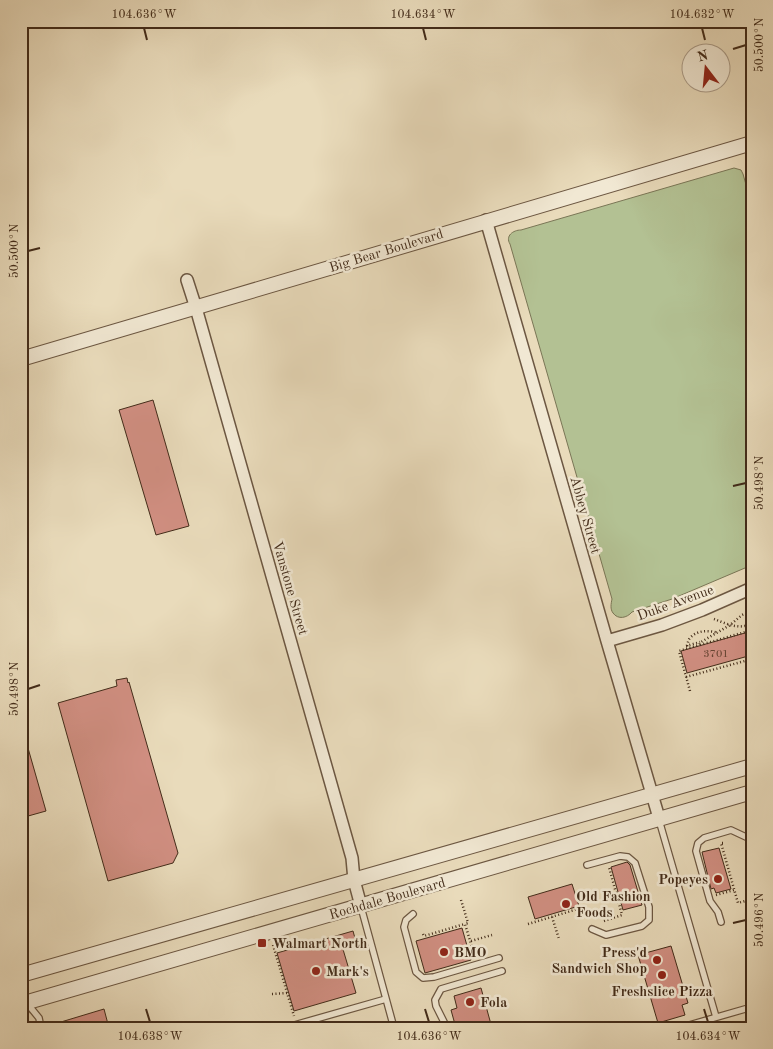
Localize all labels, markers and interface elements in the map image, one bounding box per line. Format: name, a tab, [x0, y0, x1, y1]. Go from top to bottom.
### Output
text: 104.636°W	[112, 9, 177, 21]
text: 104.634°W	[391, 9, 456, 21]
text: 104.632°W	[670, 9, 735, 21]
text: 50.500°N	[753, 18, 766, 72]
north arrow	[680, 42, 730, 92]
text: N	[696, 48, 710, 65]
text: 50.500°N	[8, 224, 21, 278]
street label: Big Bear Boulevard	[327, 227, 445, 275]
text: 50.498°N	[753, 456, 766, 510]
street label: Abbey Street	[567, 475, 603, 556]
street label: Vanstone Street	[270, 540, 310, 637]
street label: Duke Avenue	[635, 583, 716, 623]
house number: 3701	[703, 649, 729, 660]
text: 50.498°N	[8, 662, 21, 716]
place label: Popeyes	[658, 873, 708, 887]
marker: Popeyes	[712, 873, 724, 885]
street label: Rochdale Boulevard	[328, 876, 447, 922]
place label: Old Fashion Foods	[576, 890, 651, 920]
text: 50.496°N	[753, 893, 766, 947]
marker: Old Fashion Foods	[560, 898, 572, 910]
marker: Walmart North	[256, 937, 268, 949]
place label: Walmart North	[272, 937, 367, 951]
marker: BMO	[438, 946, 450, 958]
place label: BMO	[454, 946, 486, 960]
place label: Press'd Sandwich Shop	[551, 946, 647, 976]
marker: Press'd Sandwich Shop	[651, 954, 663, 966]
marker: Mark's	[310, 965, 322, 977]
place label: Mark's	[326, 965, 369, 979]
marker: Freshslice Pizza	[656, 969, 668, 981]
place label: Freshslice Pizza	[611, 985, 713, 999]
marker: Fola	[464, 996, 476, 1008]
place label: Fola	[480, 996, 507, 1010]
text: 104.638°W	[118, 1031, 183, 1043]
text: 104.636°W	[397, 1031, 462, 1043]
text: 104.634°W	[676, 1031, 741, 1043]

